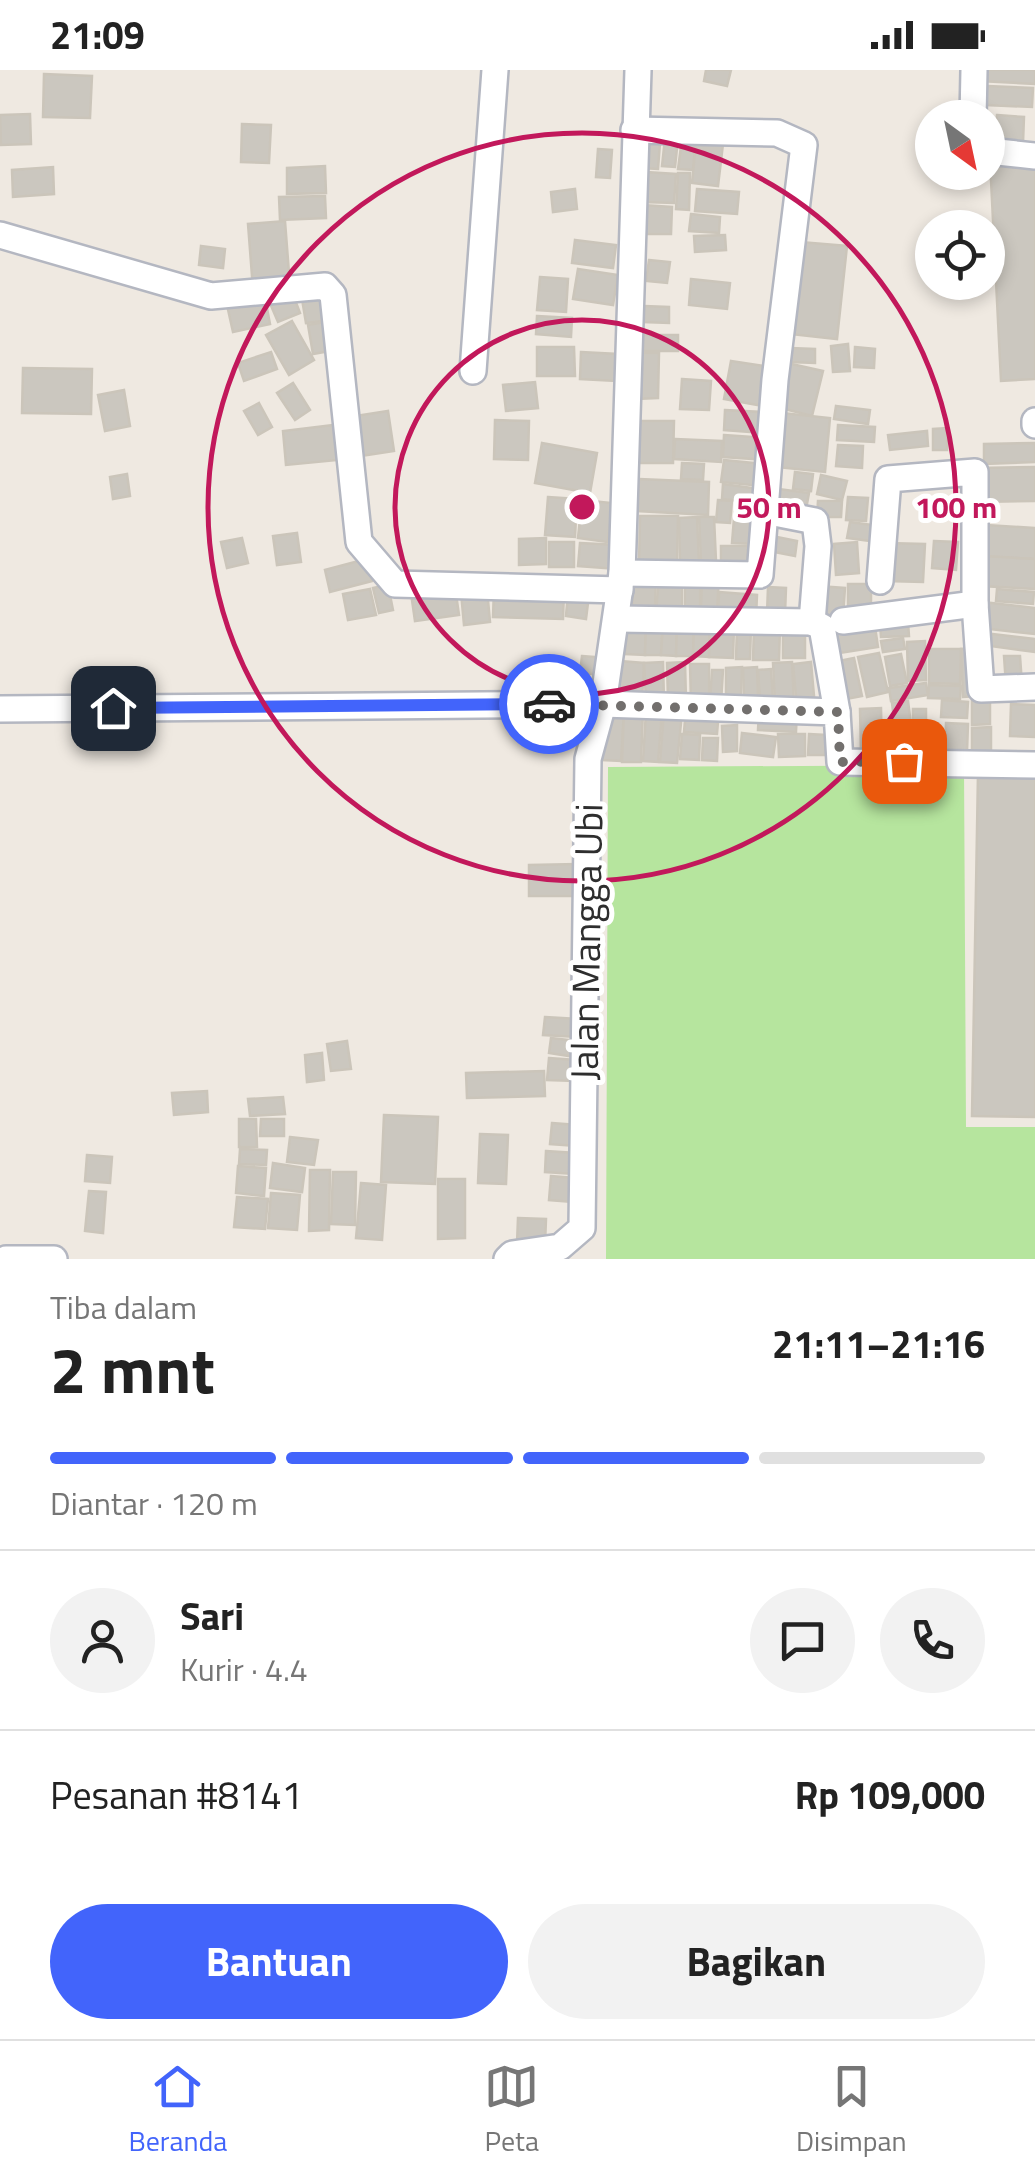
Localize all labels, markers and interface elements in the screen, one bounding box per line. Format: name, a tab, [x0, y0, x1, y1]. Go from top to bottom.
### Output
text: 21:09	[50, 6, 145, 64]
north arrow	[915, 100, 1005, 190]
map controls	[915, 100, 1005, 300]
button: locate	[915, 210, 1005, 300]
text: 50 m	[736, 484, 802, 530]
text: 100 m	[915, 484, 997, 530]
centre of rings	[564, 489, 600, 525]
courier	[499, 654, 599, 754]
pin	[71, 666, 156, 751]
icon: car	[522, 677, 577, 732]
icon: home	[86, 681, 141, 736]
pin	[862, 719, 947, 804]
icon: bag	[877, 734, 932, 789]
street label: Jalan Mangga Ubi	[555, 803, 617, 1081]
text: Tiba dalam	[50, 1283, 197, 1331]
text: 21:11–21:16	[772, 1315, 985, 1373]
text: 2 mnt	[50, 1319, 215, 1418]
text: Diantar · 120 m	[50, 1479, 258, 1527]
text: Sari	[180, 1587, 244, 1645]
button: person	[50, 1588, 155, 1693]
button: chat	[750, 1588, 855, 1693]
button: phone	[880, 1588, 985, 1693]
text: Kurir · 4.4	[180, 1645, 308, 1693]
text: Pesanan #8141	[50, 1766, 303, 1824]
text: Rp 109,000	[795, 1766, 985, 1824]
button: Bantuan	[50, 1904, 508, 2019]
button: Bagikan	[528, 1904, 985, 2019]
tab: Beranda	[128, 2059, 227, 2162]
tab: Peta	[484, 2059, 539, 2162]
tab: Disimpan	[796, 2059, 907, 2162]

